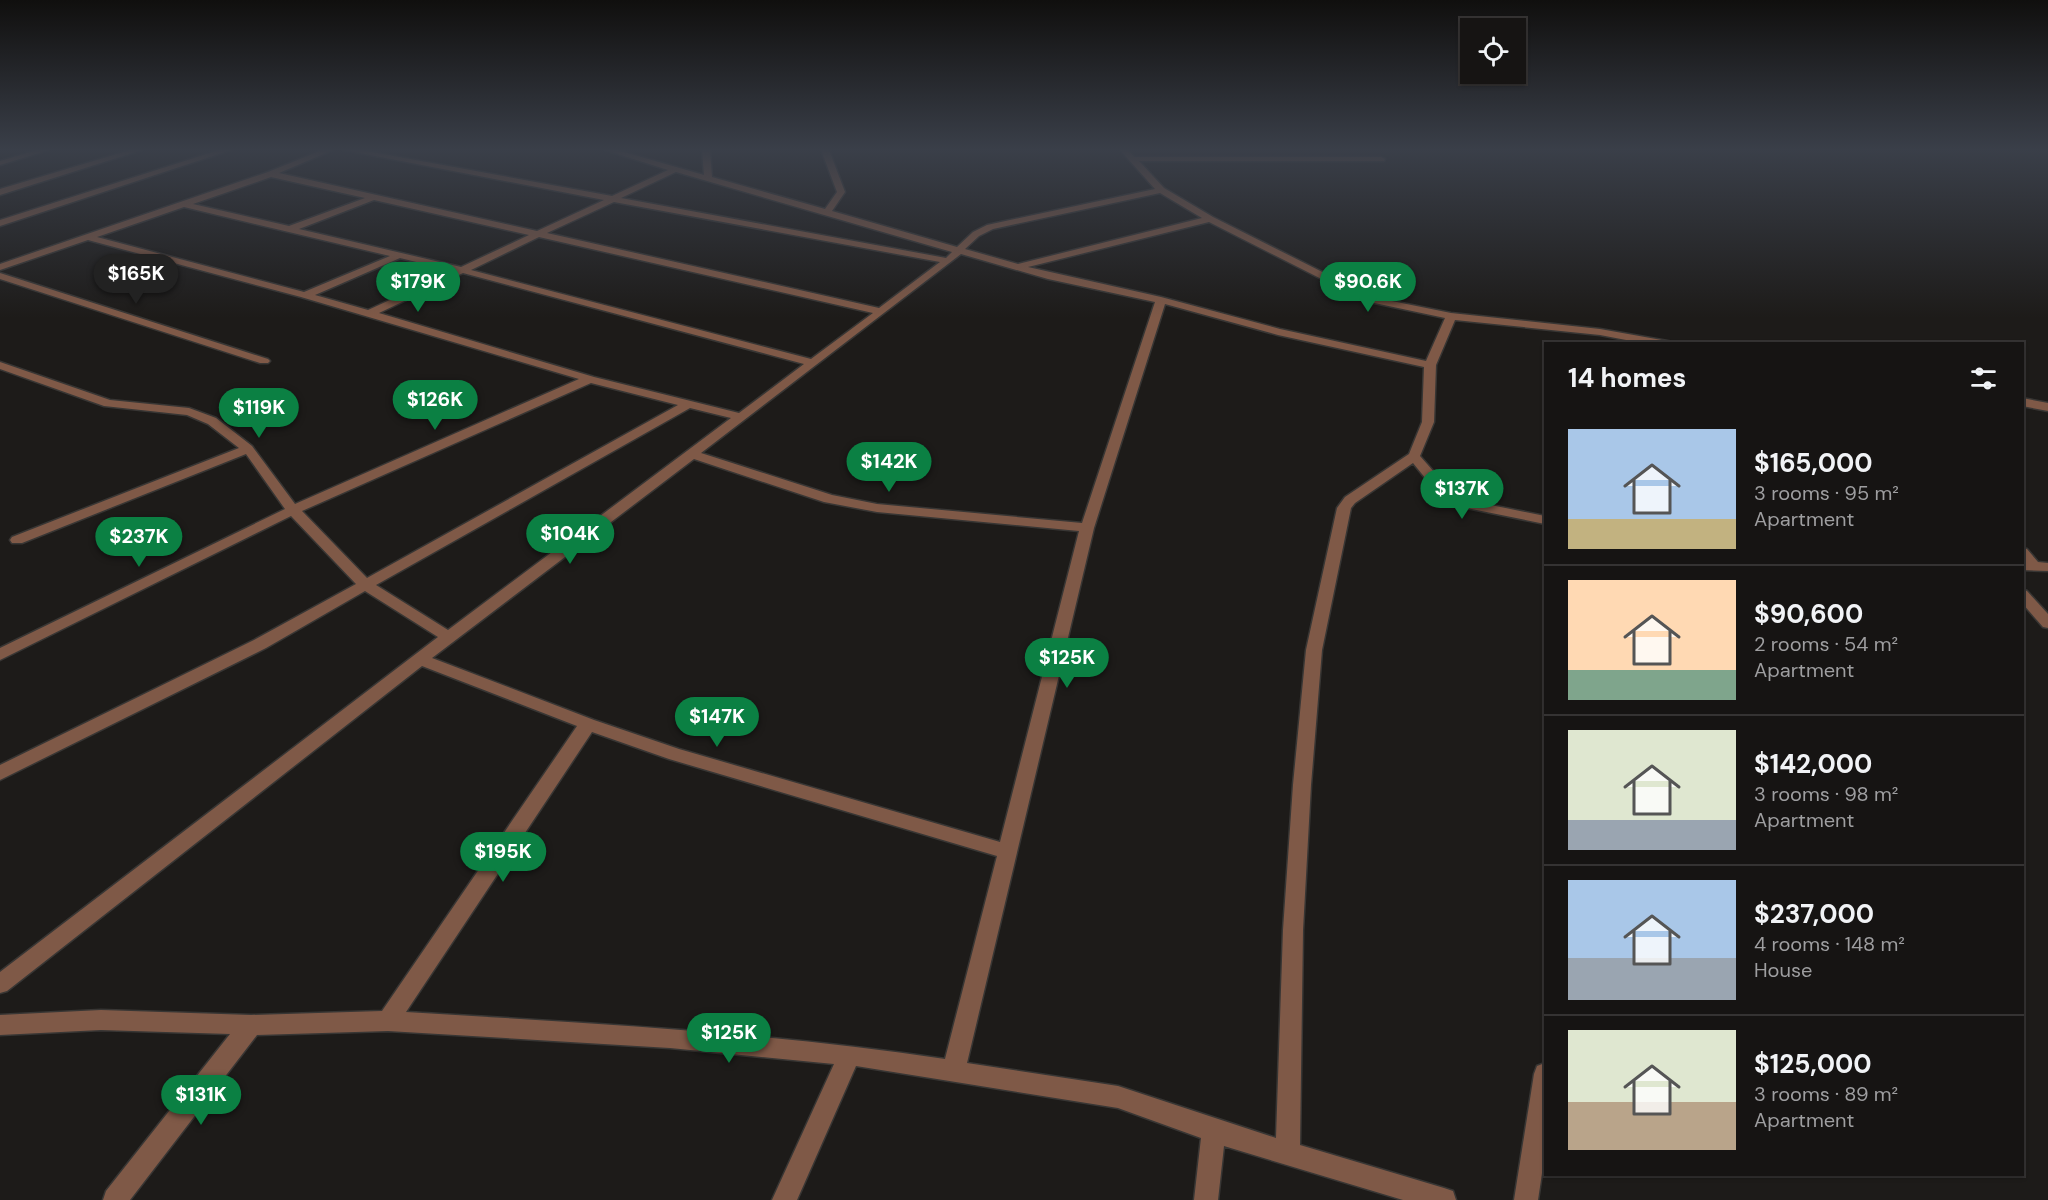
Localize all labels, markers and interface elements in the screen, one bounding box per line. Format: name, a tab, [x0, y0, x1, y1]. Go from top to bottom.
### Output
map controls	[1460, 18, 1526, 84]
button: locate	[1460, 18, 1526, 84]
pin: $165K	[94, 254, 178, 305]
text: $165K	[107, 260, 165, 286]
pin: $179K	[376, 262, 460, 313]
pin: $90.6K	[1319, 262, 1417, 313]
text: $179K	[390, 268, 446, 294]
text: $90.6K	[1334, 268, 1402, 294]
text: 14 homes	[1568, 361, 1686, 395]
icon: filters	[1967, 362, 2000, 395]
pin: $126K	[393, 380, 477, 431]
text: $126K	[407, 386, 463, 412]
pin: $119K	[217, 388, 301, 439]
text: $119K	[233, 394, 285, 420]
pin: $142K	[847, 442, 931, 493]
text: $165,000	[1754, 446, 1873, 480]
text: $142K	[861, 448, 917, 474]
icon: home	[1616, 453, 1688, 525]
pin: $137K	[1420, 469, 1504, 520]
text: $137K	[1434, 475, 1490, 501]
text: 3 rooms · 95 m²	[1754, 480, 1899, 506]
text: Apartment	[1754, 506, 1854, 532]
pin: $104K	[528, 514, 612, 565]
pin: $237K	[97, 517, 181, 568]
text: $104K	[540, 520, 600, 546]
text: $237K	[109, 523, 169, 549]
text: $90,600	[1754, 597, 1863, 631]
icon: home	[1616, 604, 1688, 676]
text: 2 rooms · 54 m²	[1754, 631, 1898, 657]
pin: $125K	[1025, 638, 1109, 689]
text: $125K	[1039, 644, 1095, 670]
text: Apartment	[1754, 657, 1854, 683]
pin: $147K	[675, 697, 759, 748]
text: $147K	[689, 703, 745, 729]
text: $142,000	[1754, 747, 1872, 781]
icon: home	[1616, 754, 1688, 826]
text: 3 rooms · 98 m²	[1754, 781, 1898, 807]
text: Apartment	[1754, 807, 1854, 833]
pin: $195K	[461, 832, 545, 883]
text: $195K	[474, 838, 532, 864]
text: $237,000	[1754, 897, 1874, 931]
icon: home	[1616, 904, 1688, 976]
text: 4 rooms · 148 m²	[1754, 931, 1905, 957]
text: House	[1754, 957, 1812, 983]
pin: $125K	[687, 1013, 771, 1064]
text: $125K	[701, 1019, 757, 1045]
text: $125,000	[1754, 1047, 1872, 1081]
icon: home	[1616, 1054, 1688, 1126]
pin: $131K	[159, 1075, 243, 1126]
text: $131K	[175, 1081, 227, 1107]
text: 3 rooms · 89 m²	[1754, 1081, 1898, 1107]
text: Apartment	[1754, 1107, 1854, 1133]

